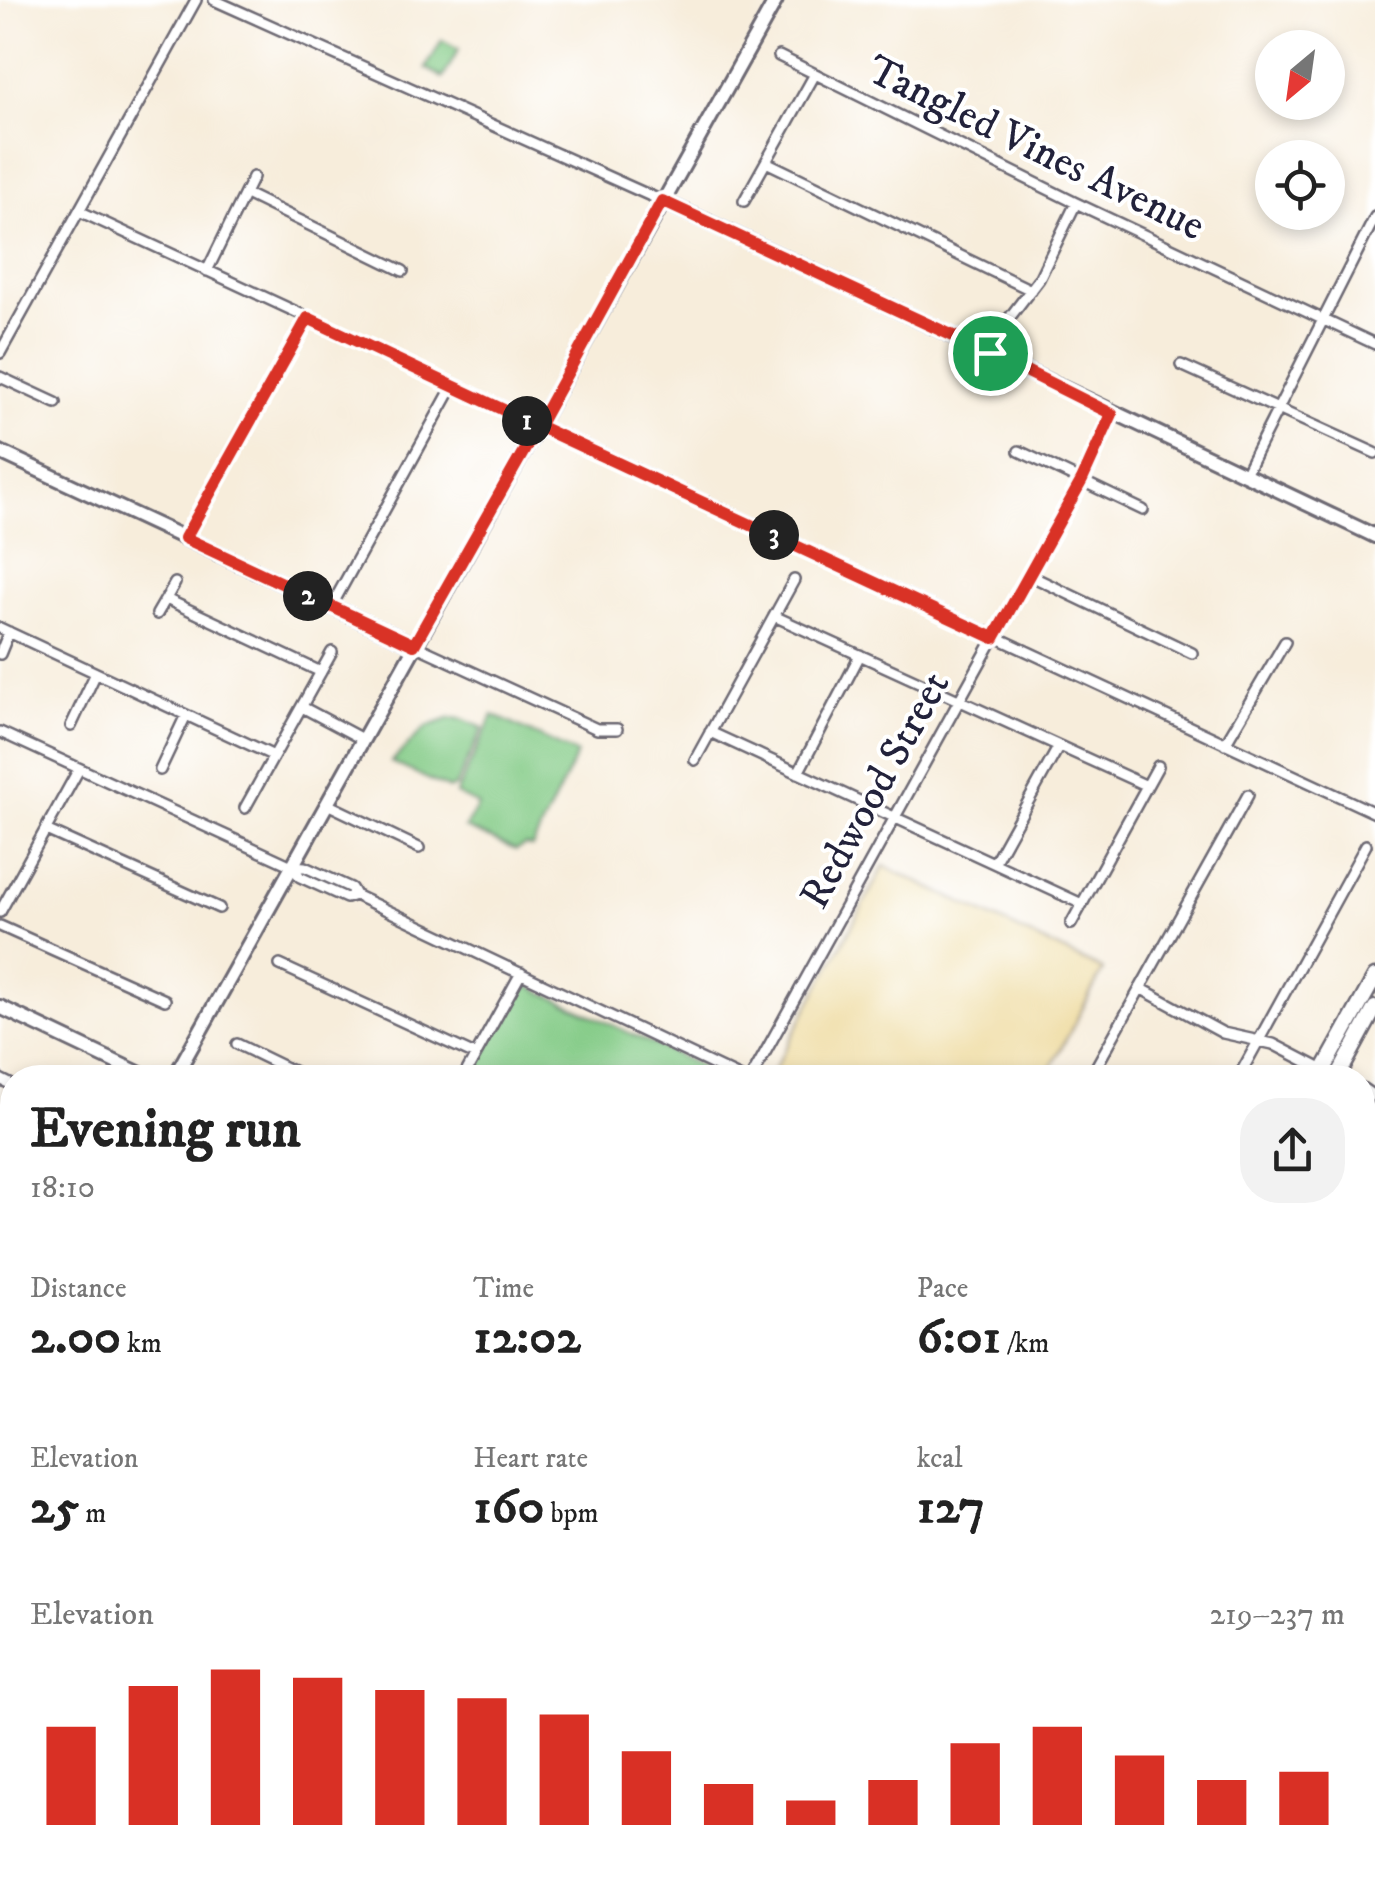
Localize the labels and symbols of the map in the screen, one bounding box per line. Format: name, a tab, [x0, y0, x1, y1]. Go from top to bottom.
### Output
north arrow	[1255, 30, 1345, 120]
street label: Tangled Vines Avenue	[859, 45, 1213, 253]
pin	[948, 311, 1033, 396]
pin: 1	[502, 396, 552, 446]
pin: 3	[749, 510, 799, 560]
pin: 2	[283, 571, 333, 621]
street label: Redwood Street	[789, 663, 962, 918]

